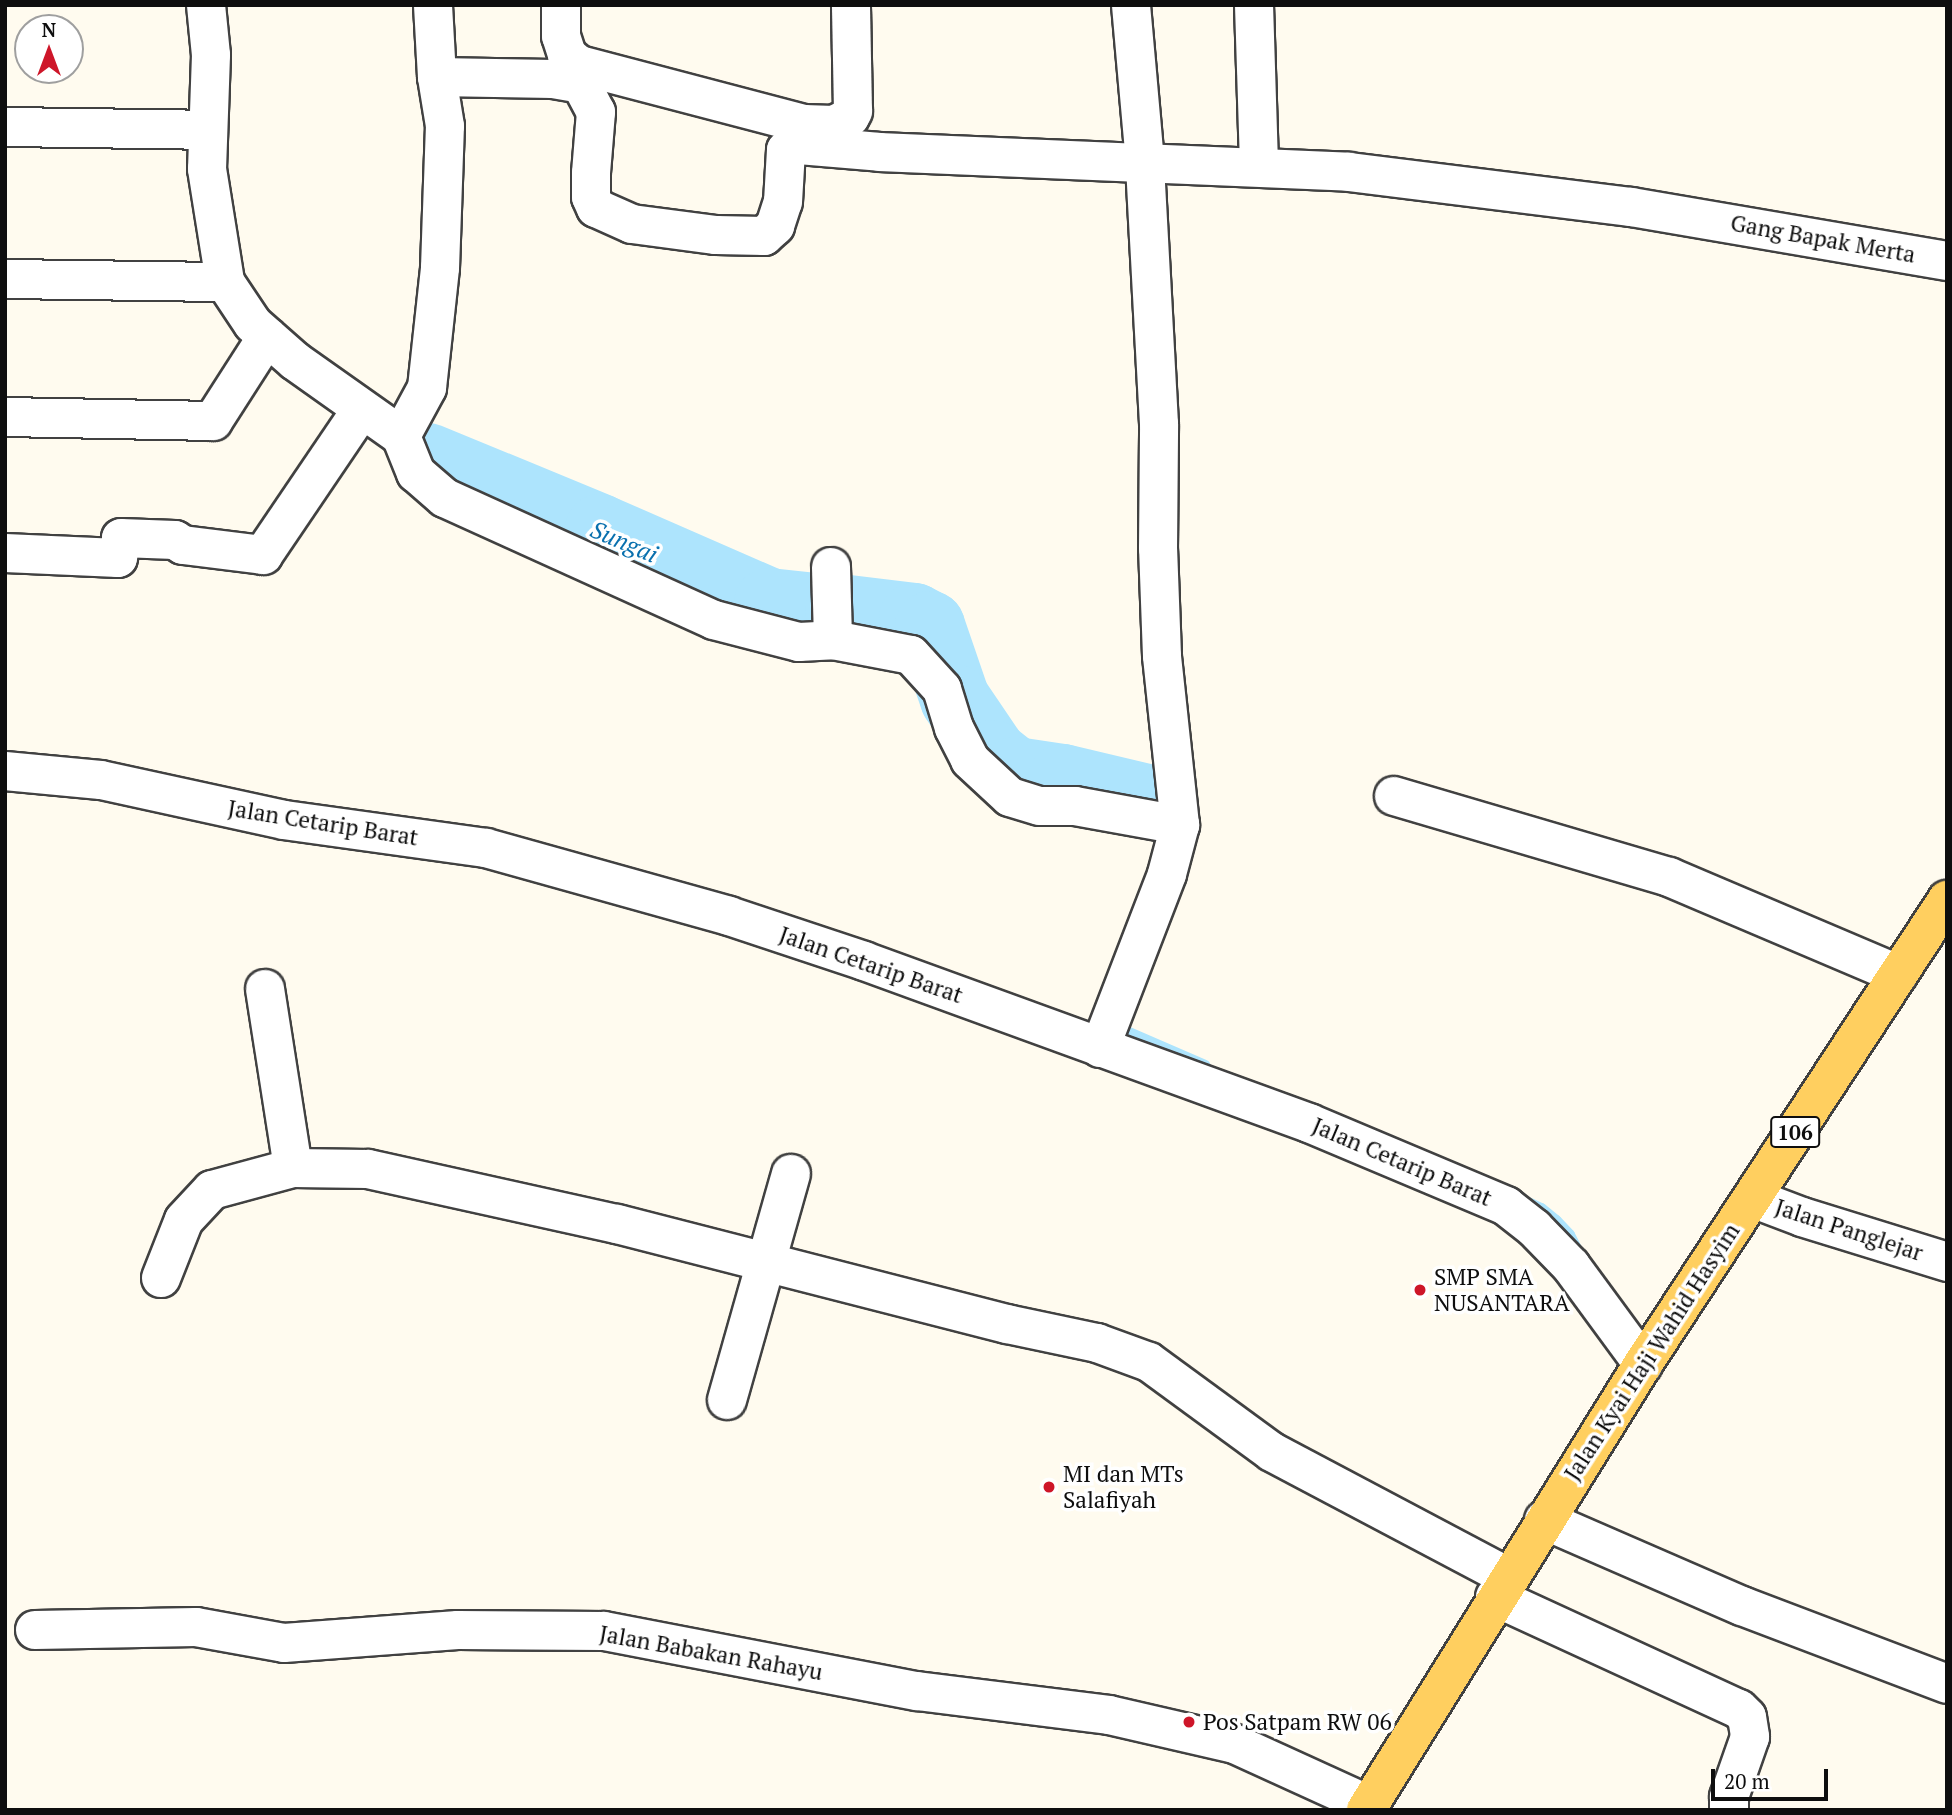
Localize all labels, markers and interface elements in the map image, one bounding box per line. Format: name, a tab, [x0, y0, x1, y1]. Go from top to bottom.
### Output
north arrow	[14, 14, 84, 84]
text: N	[42, 17, 56, 42]
street label: Gang Bapak Merta	[1728, 209, 1918, 269]
water label: Sungai	[586, 515, 662, 569]
street label: Jalan Cetarip Barat	[226, 794, 420, 852]
street label: Jalan Cetarip Barat	[776, 921, 966, 1009]
street label: Jalan Cetarip Barat	[1308, 1112, 1496, 1212]
road number: 106	[1769, 1114, 1821, 1150]
street label: Jalan Panglejar	[1772, 1193, 1926, 1267]
street label: Jalan Kyai Haji Wahid Hasyim	[1558, 1218, 1746, 1486]
place label: SMP SMA NUSANTARA	[1434, 1263, 1570, 1317]
marker: SMP SMA NUSANTARA	[1412, 1282, 1428, 1298]
place label: MI dan MTs Salafiyah	[1063, 1460, 1184, 1514]
marker: MI dan MTs Salafiyah	[1041, 1479, 1057, 1495]
street label: Jalan Babakan Rahayu	[597, 1620, 825, 1686]
place label: Pos Satpam RW 06	[1203, 1708, 1392, 1736]
marker: Pos Satpam RW 06	[1181, 1714, 1197, 1730]
scale bar	[1714, 1756, 1831, 1800]
text: 20 m	[1724, 1767, 1770, 1795]

